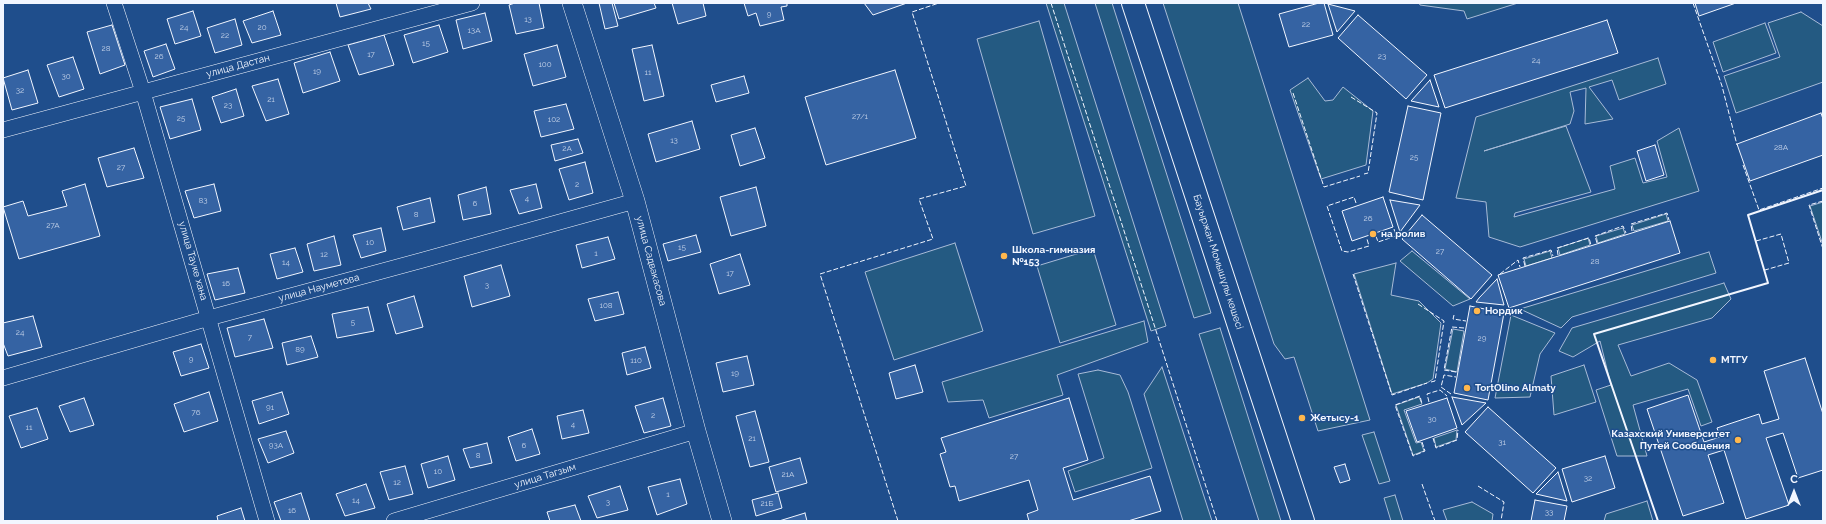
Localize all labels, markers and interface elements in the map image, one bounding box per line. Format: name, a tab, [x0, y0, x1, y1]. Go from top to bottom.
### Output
house number: 9	[767, 10, 771, 20]
house number: 13	[524, 15, 532, 25]
house number: 22	[1302, 20, 1310, 30]
house number: 24	[180, 23, 188, 33]
house number: 20	[257, 23, 267, 33]
house number: 13А	[467, 26, 481, 36]
house number: 22	[221, 31, 229, 41]
house number: 15	[422, 39, 430, 49]
house number: 28	[102, 44, 110, 54]
house number: 17	[367, 50, 375, 60]
house number: 26	[155, 52, 163, 62]
street label: улица Дастан	[205, 52, 271, 80]
house number: 23	[1378, 52, 1386, 62]
house number: 24	[1532, 56, 1540, 66]
house number: 100	[538, 60, 552, 70]
house number: 19	[313, 67, 321, 77]
house number: 11	[645, 68, 651, 78]
house number: 30	[61, 72, 71, 82]
house number: 32	[16, 86, 24, 96]
house number: 21	[267, 95, 275, 105]
house number: 23	[224, 101, 232, 111]
house number: 27/1	[852, 112, 868, 122]
house number: 25	[177, 114, 185, 124]
house number: 102	[548, 115, 560, 125]
house number: 13	[670, 136, 678, 146]
house number: 28А	[1774, 143, 1788, 153]
house number: 2А	[562, 144, 572, 154]
house number: 25	[1410, 153, 1418, 163]
house number: 27	[117, 163, 125, 173]
house number: 2	[575, 180, 579, 190]
street label: Бауыржан Момышұлы көшесі	[1191, 193, 1245, 331]
house number: 4	[525, 194, 529, 204]
house number: 83	[198, 196, 208, 206]
house number: 6	[473, 199, 477, 209]
house number: 8	[414, 210, 418, 220]
house number: 26	[1364, 214, 1372, 224]
street label: улица Садвакасова	[633, 215, 669, 307]
street label: улица Тауке хана	[176, 220, 210, 302]
house number: 27А	[46, 221, 60, 231]
place label: на ролив	[1381, 228, 1425, 240]
marker: на ролив	[1368, 229, 1378, 239]
house number: 10	[366, 238, 374, 248]
house number: 15	[678, 243, 686, 253]
place label: Школа-гимназия №153	[1012, 244, 1095, 268]
house number: 27	[1436, 247, 1444, 257]
house number: 1	[594, 249, 598, 259]
house number: 12	[320, 250, 328, 260]
marker: Школа-гимназия №153	[999, 251, 1009, 261]
house number: 28	[1591, 257, 1599, 267]
house number: 14	[282, 258, 290, 268]
house number: 17	[726, 269, 734, 279]
street label: улица Науметова	[277, 271, 361, 305]
house number: 16	[222, 279, 230, 289]
house number: 3	[485, 281, 489, 291]
house number: 108	[599, 301, 613, 311]
place label: Нордик	[1485, 305, 1523, 317]
marker: Нордик	[1472, 306, 1482, 316]
house number: 5	[351, 318, 355, 328]
house number: 24	[16, 328, 24, 338]
house number: 7	[248, 333, 252, 343]
house number: 29	[1478, 334, 1486, 344]
house number: 89	[295, 345, 305, 355]
place label: МТГУ	[1721, 354, 1748, 366]
house number: 9	[189, 355, 193, 365]
marker: МТГУ	[1708, 355, 1718, 365]
house number: 110	[630, 356, 642, 366]
house number: 19	[731, 369, 739, 379]
place label: TortOlino Almaty	[1475, 382, 1556, 394]
marker: TortOlino Almaty	[1462, 383, 1472, 393]
house number: 91	[266, 403, 274, 413]
house number: 76	[191, 408, 201, 418]
house number: 2	[651, 411, 655, 421]
place label: Жетысу-1	[1310, 412, 1359, 424]
marker: Жетысу-1	[1297, 413, 1307, 423]
house number: 30	[1427, 415, 1437, 425]
house number: 4	[571, 420, 575, 430]
house number: 11	[26, 423, 32, 433]
place label: Казахский Университет Путей Сообщения	[1611, 428, 1730, 452]
house number: 21	[748, 434, 756, 444]
marker: Казахский Университет Путей Сообщения	[1733, 435, 1743, 445]
house number: 31	[1498, 438, 1506, 448]
house number: 93А	[269, 441, 283, 451]
house number: 6	[522, 441, 526, 451]
house number: 8	[476, 451, 480, 461]
house number: 27	[1010, 452, 1018, 462]
street label: улица Тагзым	[513, 461, 577, 491]
house number: 10	[434, 467, 442, 477]
house number: 21А	[782, 470, 794, 480]
north arrow	[1774, 472, 1814, 512]
text: С	[1790, 473, 1798, 486]
house number: 32	[1584, 474, 1592, 484]
house number: 12	[393, 478, 401, 488]
house number: 1	[666, 490, 670, 500]
house number: 14	[352, 496, 360, 506]
house number: 3	[606, 498, 610, 508]
house number: 21Б	[761, 499, 773, 509]
house number: 16	[288, 506, 296, 516]
house number: 33	[1545, 508, 1553, 518]

